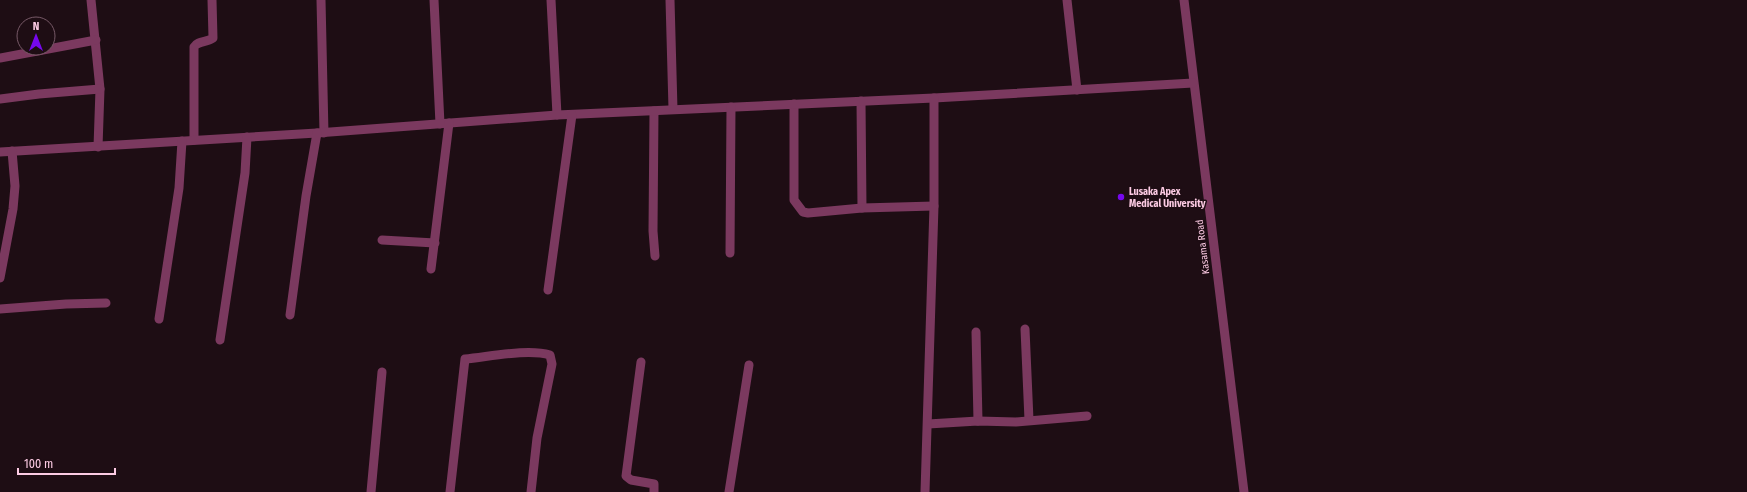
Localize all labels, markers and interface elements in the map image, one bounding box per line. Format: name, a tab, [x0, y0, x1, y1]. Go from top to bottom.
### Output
north arrow	[16, 16, 56, 56]
text: N	[33, 20, 39, 33]
place label: Lusaka Apex Medical University	[1129, 186, 1206, 210]
marker: Lusaka Apex Medical University	[1116, 192, 1126, 202]
street label: Kasama Road	[1194, 219, 1212, 275]
scale bar	[18, 450, 115, 476]
text: 100 m	[24, 457, 53, 471]

